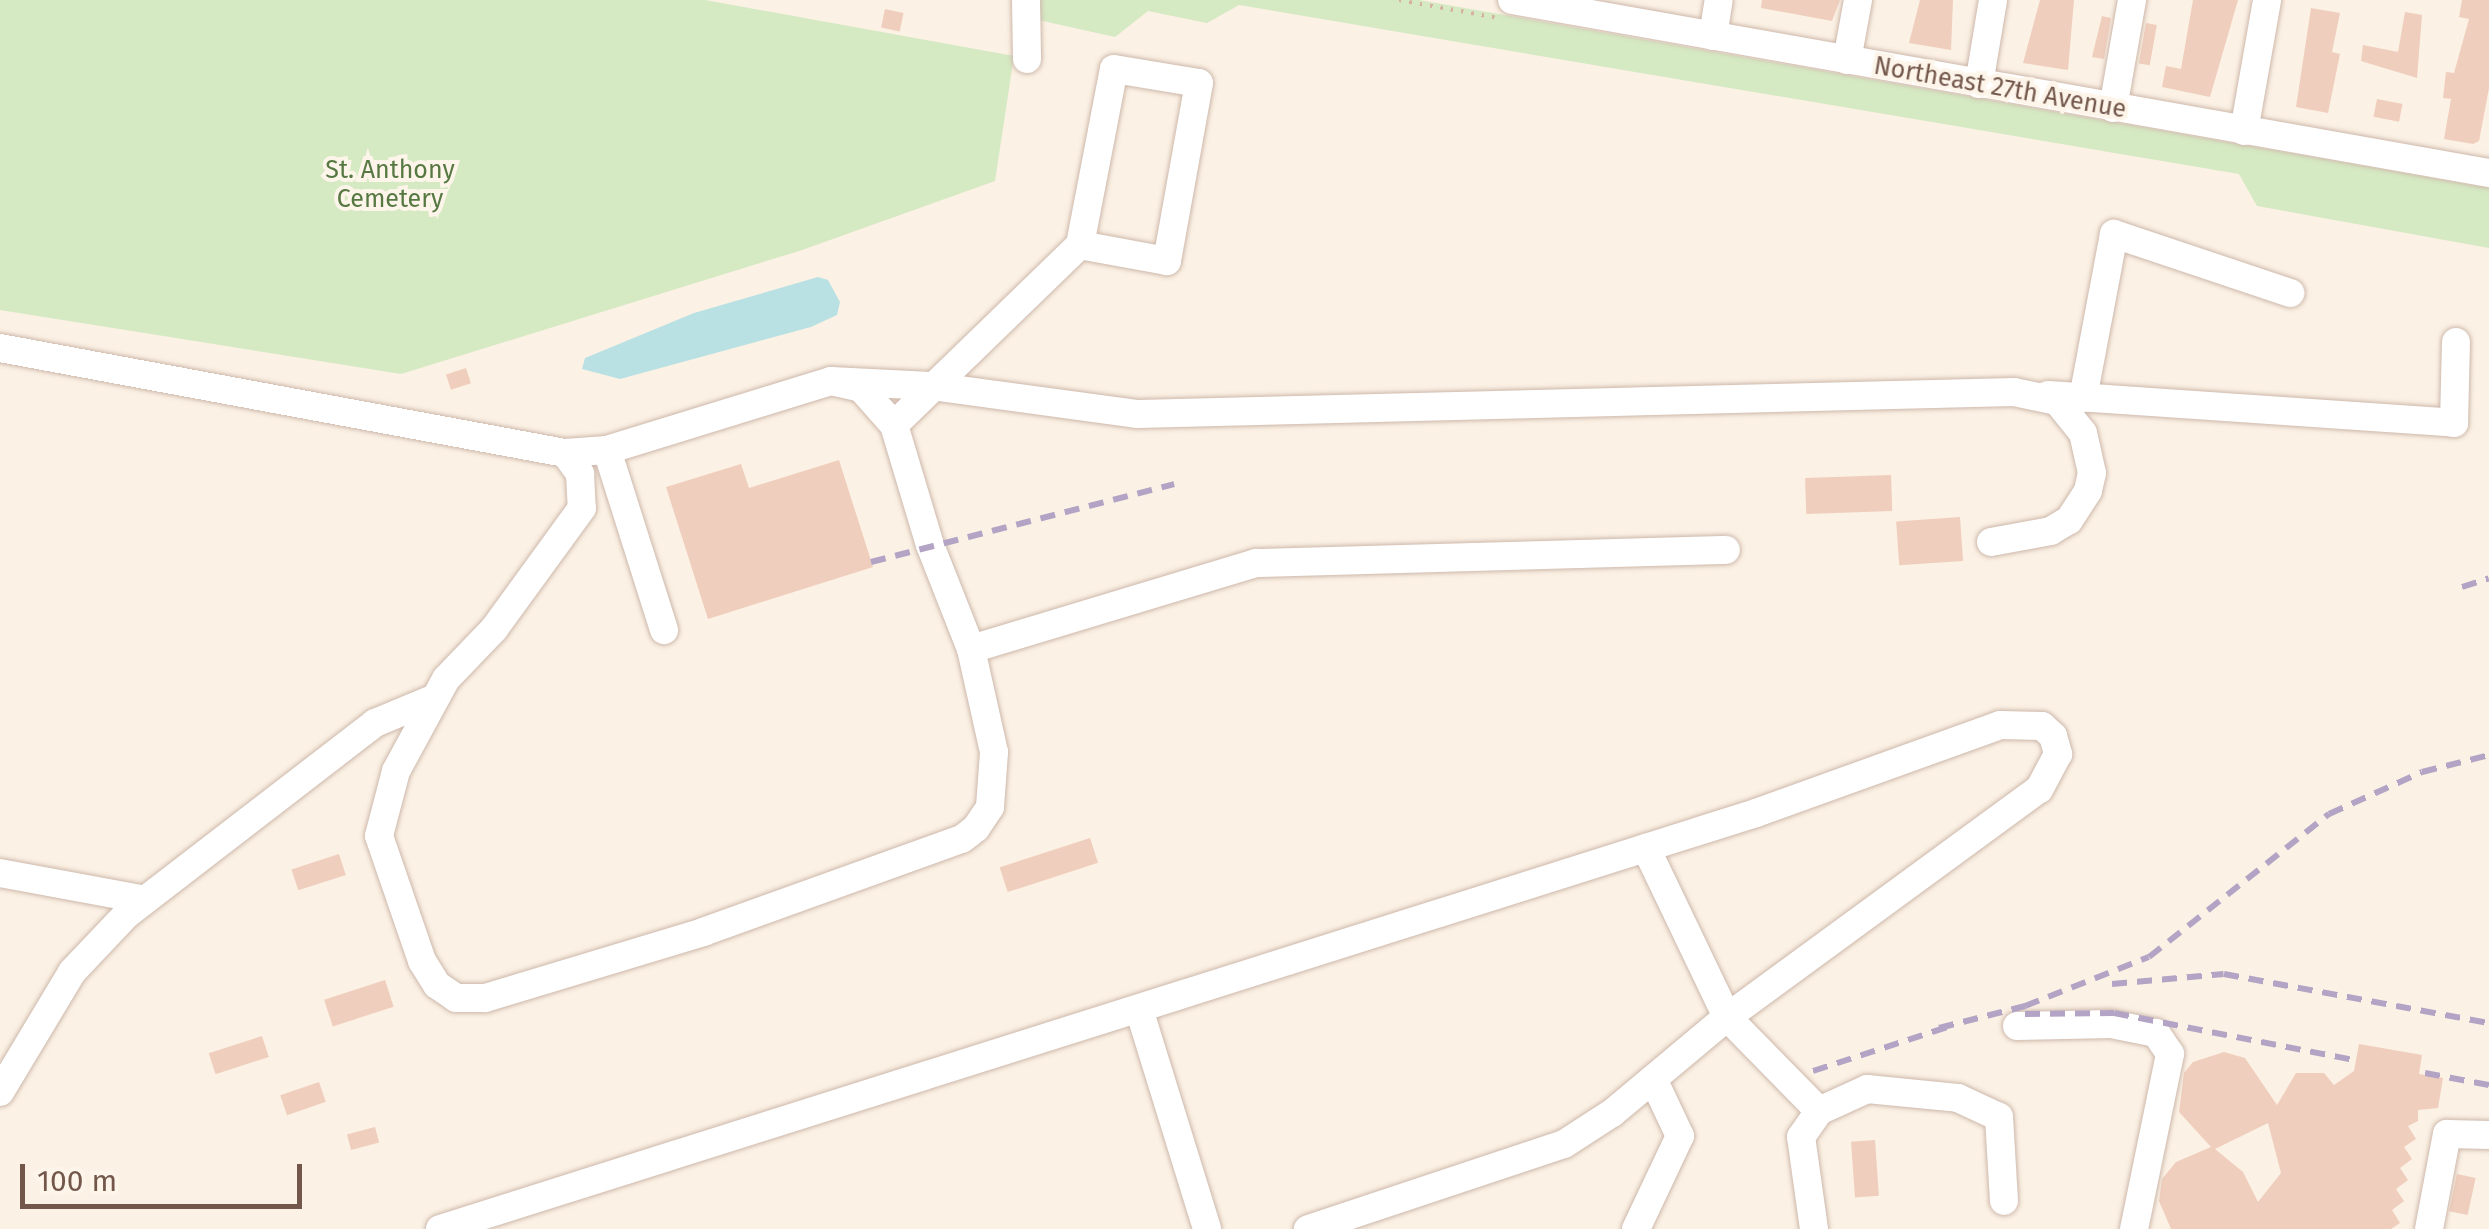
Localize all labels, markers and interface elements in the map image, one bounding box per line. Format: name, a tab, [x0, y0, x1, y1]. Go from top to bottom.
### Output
street label: Northeast 27th Avenue	[1872, 51, 2128, 125]
park label: St. Anthony Cemetery	[325, 156, 455, 215]
scale bar	[25, 1144, 308, 1206]
text: 100 m	[37, 1163, 117, 1199]

